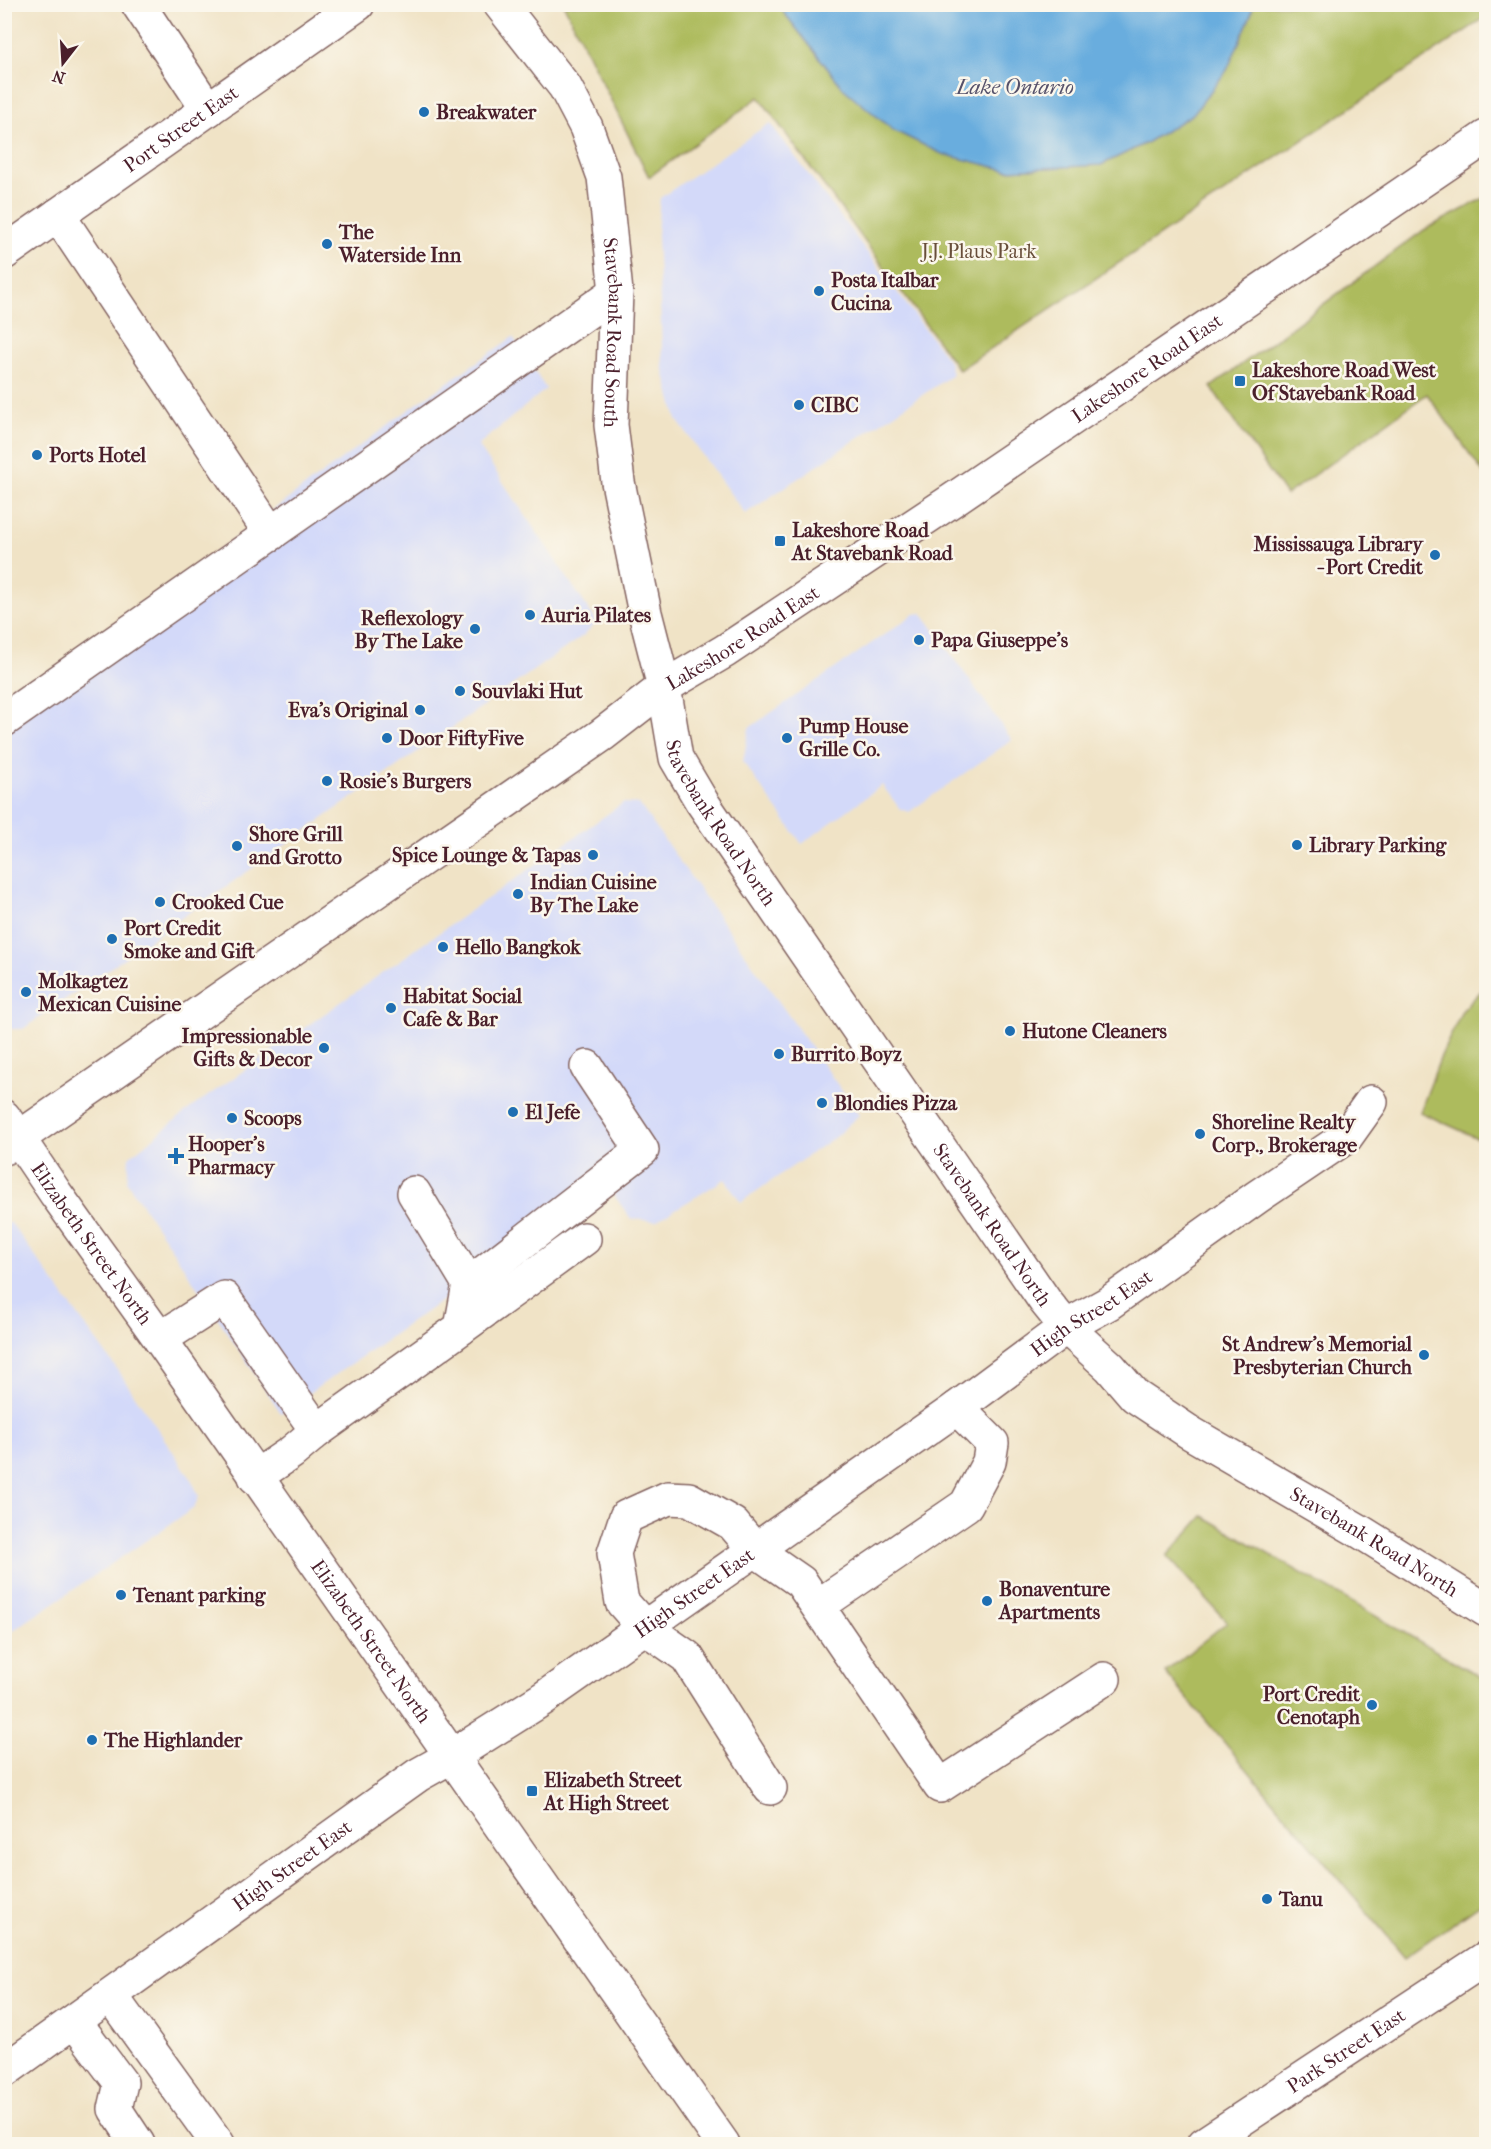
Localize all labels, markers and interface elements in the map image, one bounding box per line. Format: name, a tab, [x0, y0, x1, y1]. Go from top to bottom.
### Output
north arrow	[33, 33, 93, 93]
text: N	[49, 66, 67, 88]
water label: Lake Ontario	[954, 75, 1074, 99]
street label: Port Street East	[119, 81, 243, 177]
place label: Breakwater	[436, 101, 537, 124]
marker: Breakwater	[417, 105, 431, 119]
place label: The Waterside Inn	[338, 221, 462, 267]
street label: Stavebank Road South	[598, 236, 627, 429]
marker: The Waterside Inn	[320, 237, 334, 251]
park label: J.J. Plaus Park	[919, 240, 1037, 263]
place label: Posta Italbar Cucina	[831, 269, 939, 315]
marker: Posta Italbar Cucina	[812, 284, 826, 298]
street label: Lakeshore Road East	[1067, 309, 1227, 428]
place label: Lakeshore Road West Of Stavebank Road	[1252, 359, 1437, 405]
marker: Lakeshore Road West Of Stavebank Road	[1233, 374, 1247, 388]
place label: CIBC	[811, 394, 859, 417]
marker: CIBC	[792, 398, 806, 412]
place label: Ports Hotel	[49, 444, 147, 467]
marker: Ports Hotel	[30, 448, 44, 462]
place label: Lakeshore Road At Stavebank Road	[790, 519, 954, 565]
place label: Mississauga Library - Port Credit	[1253, 533, 1424, 579]
marker: Lakeshore Road At Stavebank Road	[773, 534, 787, 548]
marker: Mississauga Library - Port Credit	[1428, 548, 1442, 562]
street label: Lakeshore Road East	[662, 581, 824, 695]
place label: Auria Pilates	[540, 604, 652, 627]
place label: Reflexology By The Lake	[355, 607, 464, 653]
marker: Auria Pilates	[523, 608, 537, 622]
marker: Reflexology By The Lake	[468, 622, 482, 636]
place label: Papa Giuseppe's	[931, 629, 1069, 652]
marker: Papa Giuseppe's	[912, 633, 926, 647]
place label: Souvlaki Hut	[472, 680, 584, 703]
marker: Souvlaki Hut	[453, 684, 467, 698]
place label: Eva’s Original	[288, 699, 408, 722]
marker: Eva’s Original	[413, 703, 427, 717]
place label: Pump House Grille Co.	[799, 715, 908, 761]
place label: Door FiftyFive	[399, 727, 524, 750]
marker: Door FiftyFive	[380, 731, 394, 745]
marker: Pump House Grille Co.	[780, 731, 794, 745]
street label: Stavebank Road North	[661, 738, 781, 911]
place label: Rosie’s Burgers	[339, 770, 472, 793]
marker: Rosie’s Burgers	[320, 774, 334, 788]
place label: Shore Grill and Grotto	[249, 823, 343, 869]
place label: Library Parking	[1309, 834, 1448, 857]
marker: Library Parking	[1290, 838, 1304, 852]
marker: Shore Grill and Grotto	[230, 839, 244, 853]
place label: Spice Lounge & Tapas	[392, 844, 582, 867]
marker: Spice Lounge & Tapas	[586, 848, 600, 862]
place label: Indian Cuisine By The Lake	[530, 871, 657, 917]
marker: Indian Cuisine By The Lake	[511, 887, 525, 901]
place label: Crooked Cue	[172, 891, 284, 914]
marker: Crooked Cue	[153, 895, 167, 909]
place label: Port Credit Smoke and Gift	[124, 917, 256, 963]
marker: Port Credit Smoke and Gift	[105, 932, 119, 946]
place label: Hello Bangkok	[455, 936, 581, 959]
marker: Hello Bangkok	[436, 940, 450, 954]
place label: Molkagtez Mexican Cuisine	[37, 970, 181, 1016]
marker: Molkagtez Mexican Cuisine	[19, 985, 33, 999]
place label: Habitat Social Cafe & Bar	[403, 985, 522, 1031]
marker: Habitat Social Cafe & Bar	[384, 1001, 398, 1015]
place label: Hutone Cleaners	[1022, 1020, 1168, 1043]
marker: Hutone Cleaners	[1003, 1024, 1017, 1038]
place label: Impressionable Gifts & Decor	[182, 1025, 312, 1071]
marker: Impressionable Gifts & Decor	[317, 1041, 331, 1055]
place label: Burrito Boyz	[791, 1043, 902, 1066]
marker: Burrito Boyz	[772, 1047, 786, 1061]
place label: Blondies Pizza	[834, 1092, 958, 1115]
marker: Blondies Pizza	[815, 1096, 829, 1110]
place label: El Jefe	[525, 1101, 580, 1124]
marker: El Jefe	[506, 1105, 520, 1119]
place label: Scoops	[244, 1107, 302, 1130]
marker: Scoops	[225, 1111, 239, 1125]
place label: Shoreline Realty Corp., Brokerage	[1212, 1111, 1357, 1157]
marker: Shoreline Realty Corp., Brokerage	[1193, 1127, 1207, 1141]
place label: Hooper's Pharmacy	[188, 1133, 276, 1179]
street label: Stavebank Road North	[928, 1139, 1057, 1311]
marker: Hooper's Pharmacy	[169, 1149, 183, 1163]
street label: Elizabeth Street North	[26, 1158, 157, 1330]
street label: High Street East	[1026, 1265, 1157, 1361]
place label: St Andrew's Memorial Presbyterian Church	[1222, 1333, 1413, 1379]
marker: St Andrew's Memorial Presbyterian Church	[1417, 1348, 1431, 1362]
street label: Stavebank Road North	[1286, 1482, 1463, 1602]
street label: High Street East	[630, 1543, 759, 1643]
street label: Elizabeth Street North	[306, 1555, 436, 1728]
place label: Bonaventure Apartments	[997, 1578, 1110, 1624]
place label: Tenant parking	[132, 1584, 267, 1607]
marker: Tenant parking	[114, 1588, 128, 1602]
marker: Bonaventure Apartments	[980, 1594, 994, 1608]
place label: Port Credit Cenotaph	[1263, 1683, 1361, 1729]
marker: Port Credit Cenotaph	[1365, 1698, 1379, 1712]
place label: The Highlander	[103, 1729, 243, 1752]
marker: The Highlander	[85, 1733, 99, 1747]
place label: Elizabeth Street At High Street	[542, 1769, 682, 1815]
marker: Elizabeth Street At High Street	[525, 1784, 539, 1798]
street label: High Street East	[228, 1815, 356, 1916]
place label: Tanu	[1278, 1888, 1323, 1911]
marker: Tanu	[1260, 1892, 1274, 1906]
street label: Park Street East	[1283, 2003, 1410, 2098]

